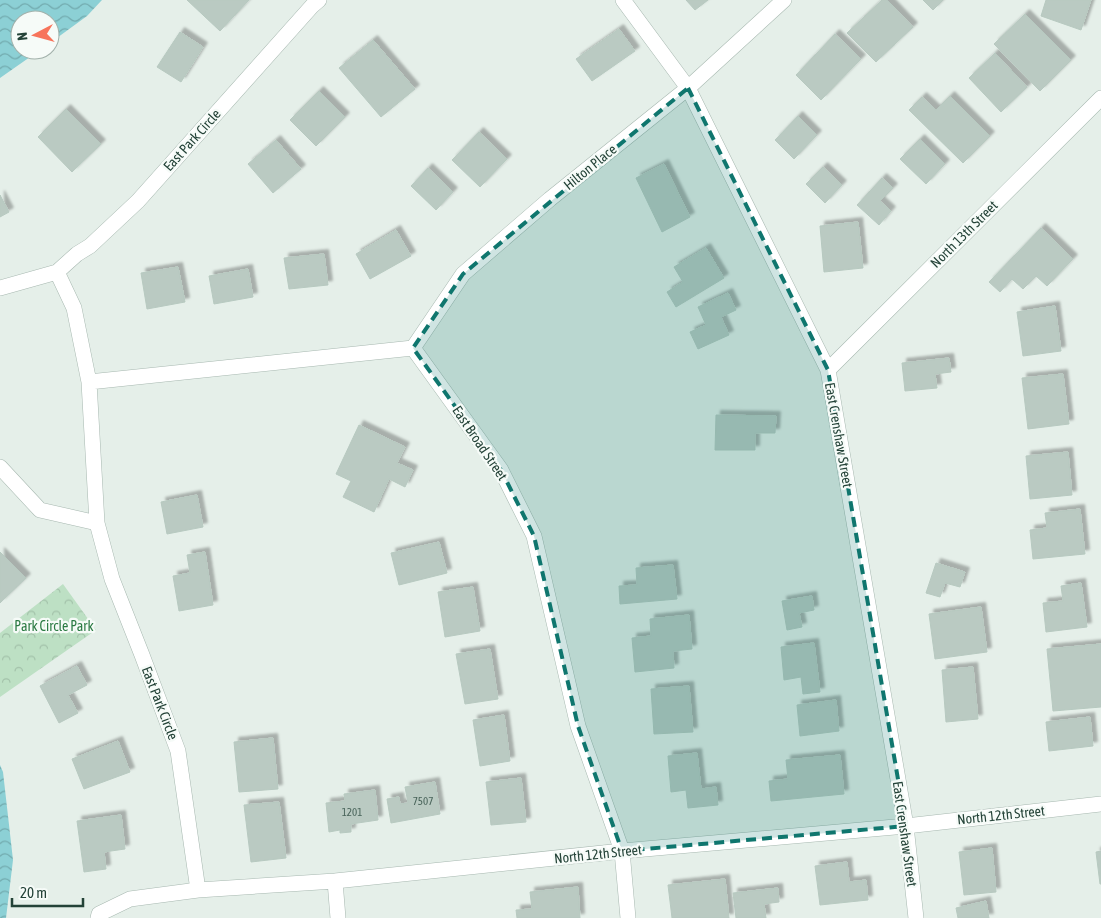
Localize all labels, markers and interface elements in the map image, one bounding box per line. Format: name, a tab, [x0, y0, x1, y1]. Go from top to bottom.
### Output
north arrow	[10, 10, 60, 60]
text: N	[14, 31, 30, 41]
street label: East Park Circle	[160, 106, 224, 174]
street label: Hilton Place	[561, 141, 619, 193]
street label: North 13th Street	[927, 197, 1001, 271]
street label: East Crenshaw Street	[822, 381, 856, 489]
street label: East Broad Street	[449, 403, 511, 483]
park label: Park Circle Park	[14, 618, 94, 634]
street label: East Park Circle	[139, 664, 181, 742]
street label: East Crenshaw Street	[890, 780, 920, 888]
house number: 7507	[413, 795, 433, 807]
street label: North 12th Street	[956, 802, 1046, 828]
house number: 1201	[342, 806, 362, 818]
street label: North 12th Street	[553, 841, 643, 867]
scale bar	[12, 876, 84, 908]
text: 20 m	[20, 884, 47, 901]

